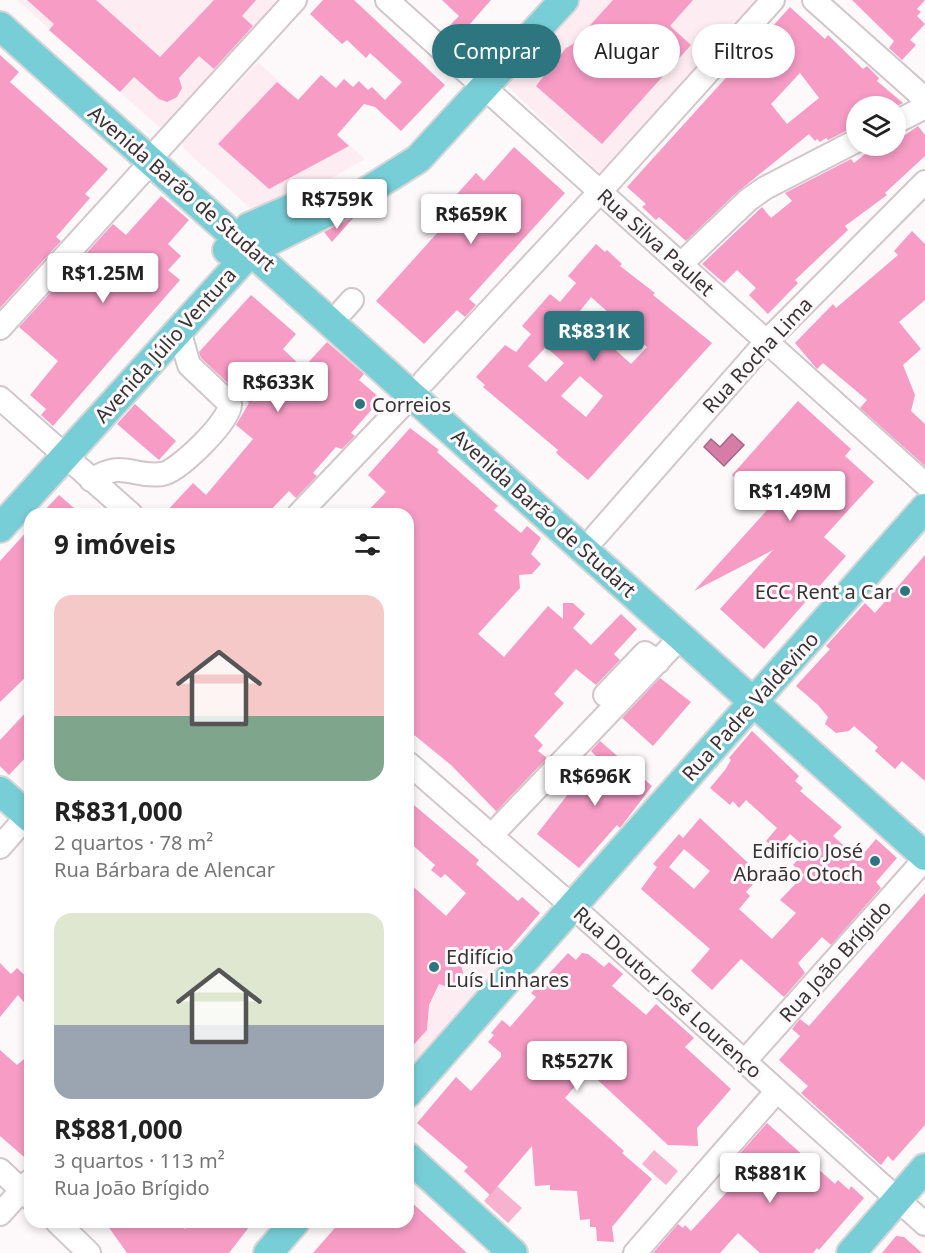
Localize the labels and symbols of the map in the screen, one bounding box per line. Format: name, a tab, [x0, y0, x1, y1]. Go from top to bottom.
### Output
street label: Avenida Barão de Studart	[83, 99, 281, 277]
pin: R$759K	[288, 179, 386, 230]
street label: Rua Silva Paulet	[592, 182, 720, 302]
pin: R$659K	[422, 194, 520, 245]
pin: R$1.25M	[48, 253, 158, 304]
street label: Avenida Júlio Ventura	[88, 262, 242, 428]
street label: Rua Rocha Lima	[696, 291, 818, 419]
pin: R$831K	[545, 311, 643, 362]
pin: R$633K	[229, 362, 327, 413]
place label: Correios	[372, 391, 451, 418]
marker: Correios	[353, 397, 367, 411]
street label: Avenida Barão de Studart	[446, 423, 642, 603]
pin: R$1.49M	[735, 471, 845, 522]
place label: ECC Rent a Car	[755, 578, 893, 605]
marker: ECC Rent a Car	[898, 584, 912, 598]
street label: Rua Padre Valdevino	[676, 626, 824, 786]
pin: R$696K	[546, 756, 644, 807]
place label: Edifício José Abraão Otoch	[733, 837, 863, 887]
marker: Edifício José Abraão Otoch	[868, 854, 882, 868]
street label: Rua João Brígido	[773, 894, 897, 1028]
street label: Rua Doutor José Lourenço	[568, 900, 768, 1084]
place label: Edifício Luís Linhares	[446, 943, 569, 993]
marker: Edifício Luís Linhares	[427, 960, 441, 974]
pin: R$527K	[528, 1041, 626, 1092]
pin: R$881K	[721, 1153, 819, 1204]

